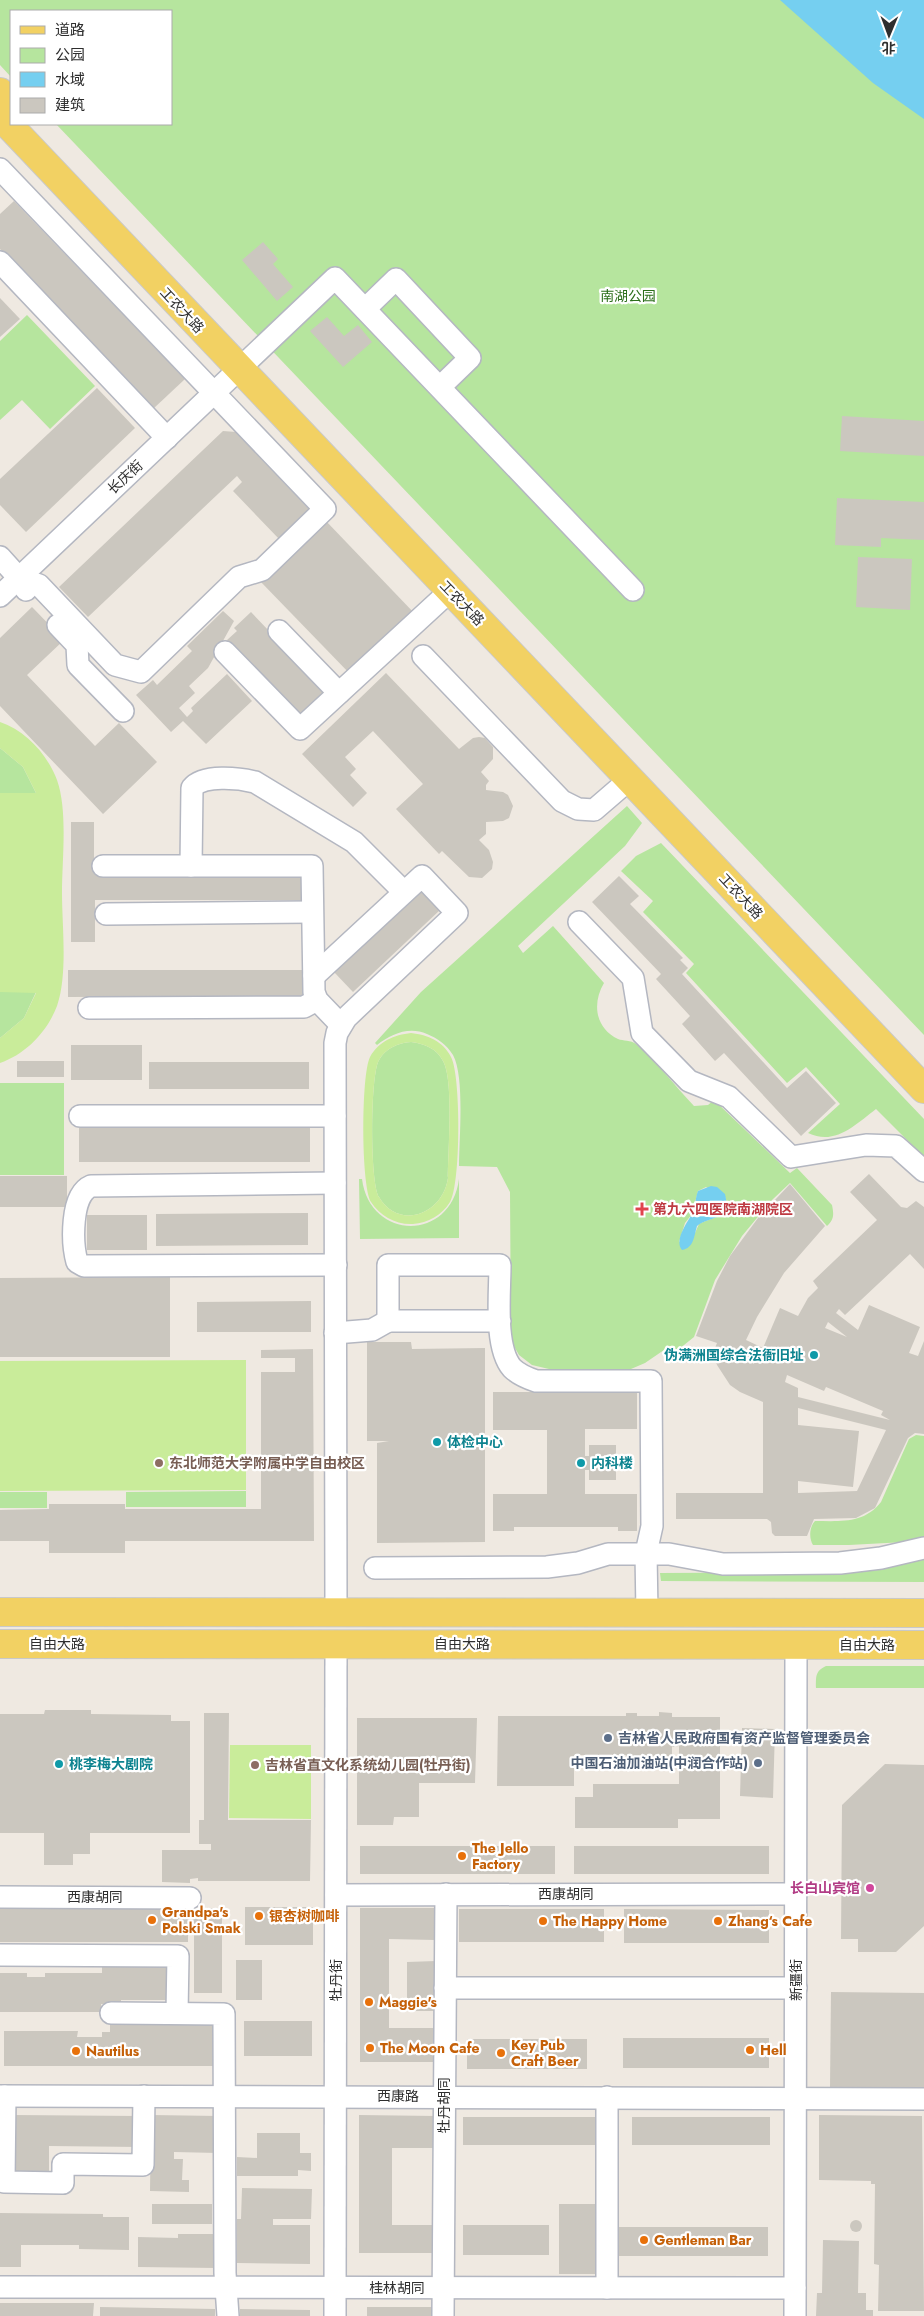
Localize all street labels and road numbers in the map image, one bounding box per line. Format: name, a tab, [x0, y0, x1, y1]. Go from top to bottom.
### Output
street label: 工农大路	[156, 283, 208, 337]
street label: 长庆街	[103, 455, 147, 499]
street label: 工农大路	[435, 576, 489, 630]
street label: 工农大路	[715, 869, 767, 923]
street label: 自由大路	[29, 1634, 85, 1654]
street label: 自由大路	[434, 1634, 490, 1654]
street label: 自由大路	[839, 1635, 895, 1655]
street label: 西康胡同	[538, 1884, 594, 1904]
street label: 西康胡同	[67, 1887, 123, 1907]
street label: 牡丹街	[326, 1959, 346, 2001]
street label: 新疆街	[786, 1959, 806, 2001]
street label: 牡丹胡同	[434, 2077, 454, 2133]
street label: 西康路	[377, 2086, 419, 2106]
street label: 桂林胡同	[369, 2278, 425, 2298]

